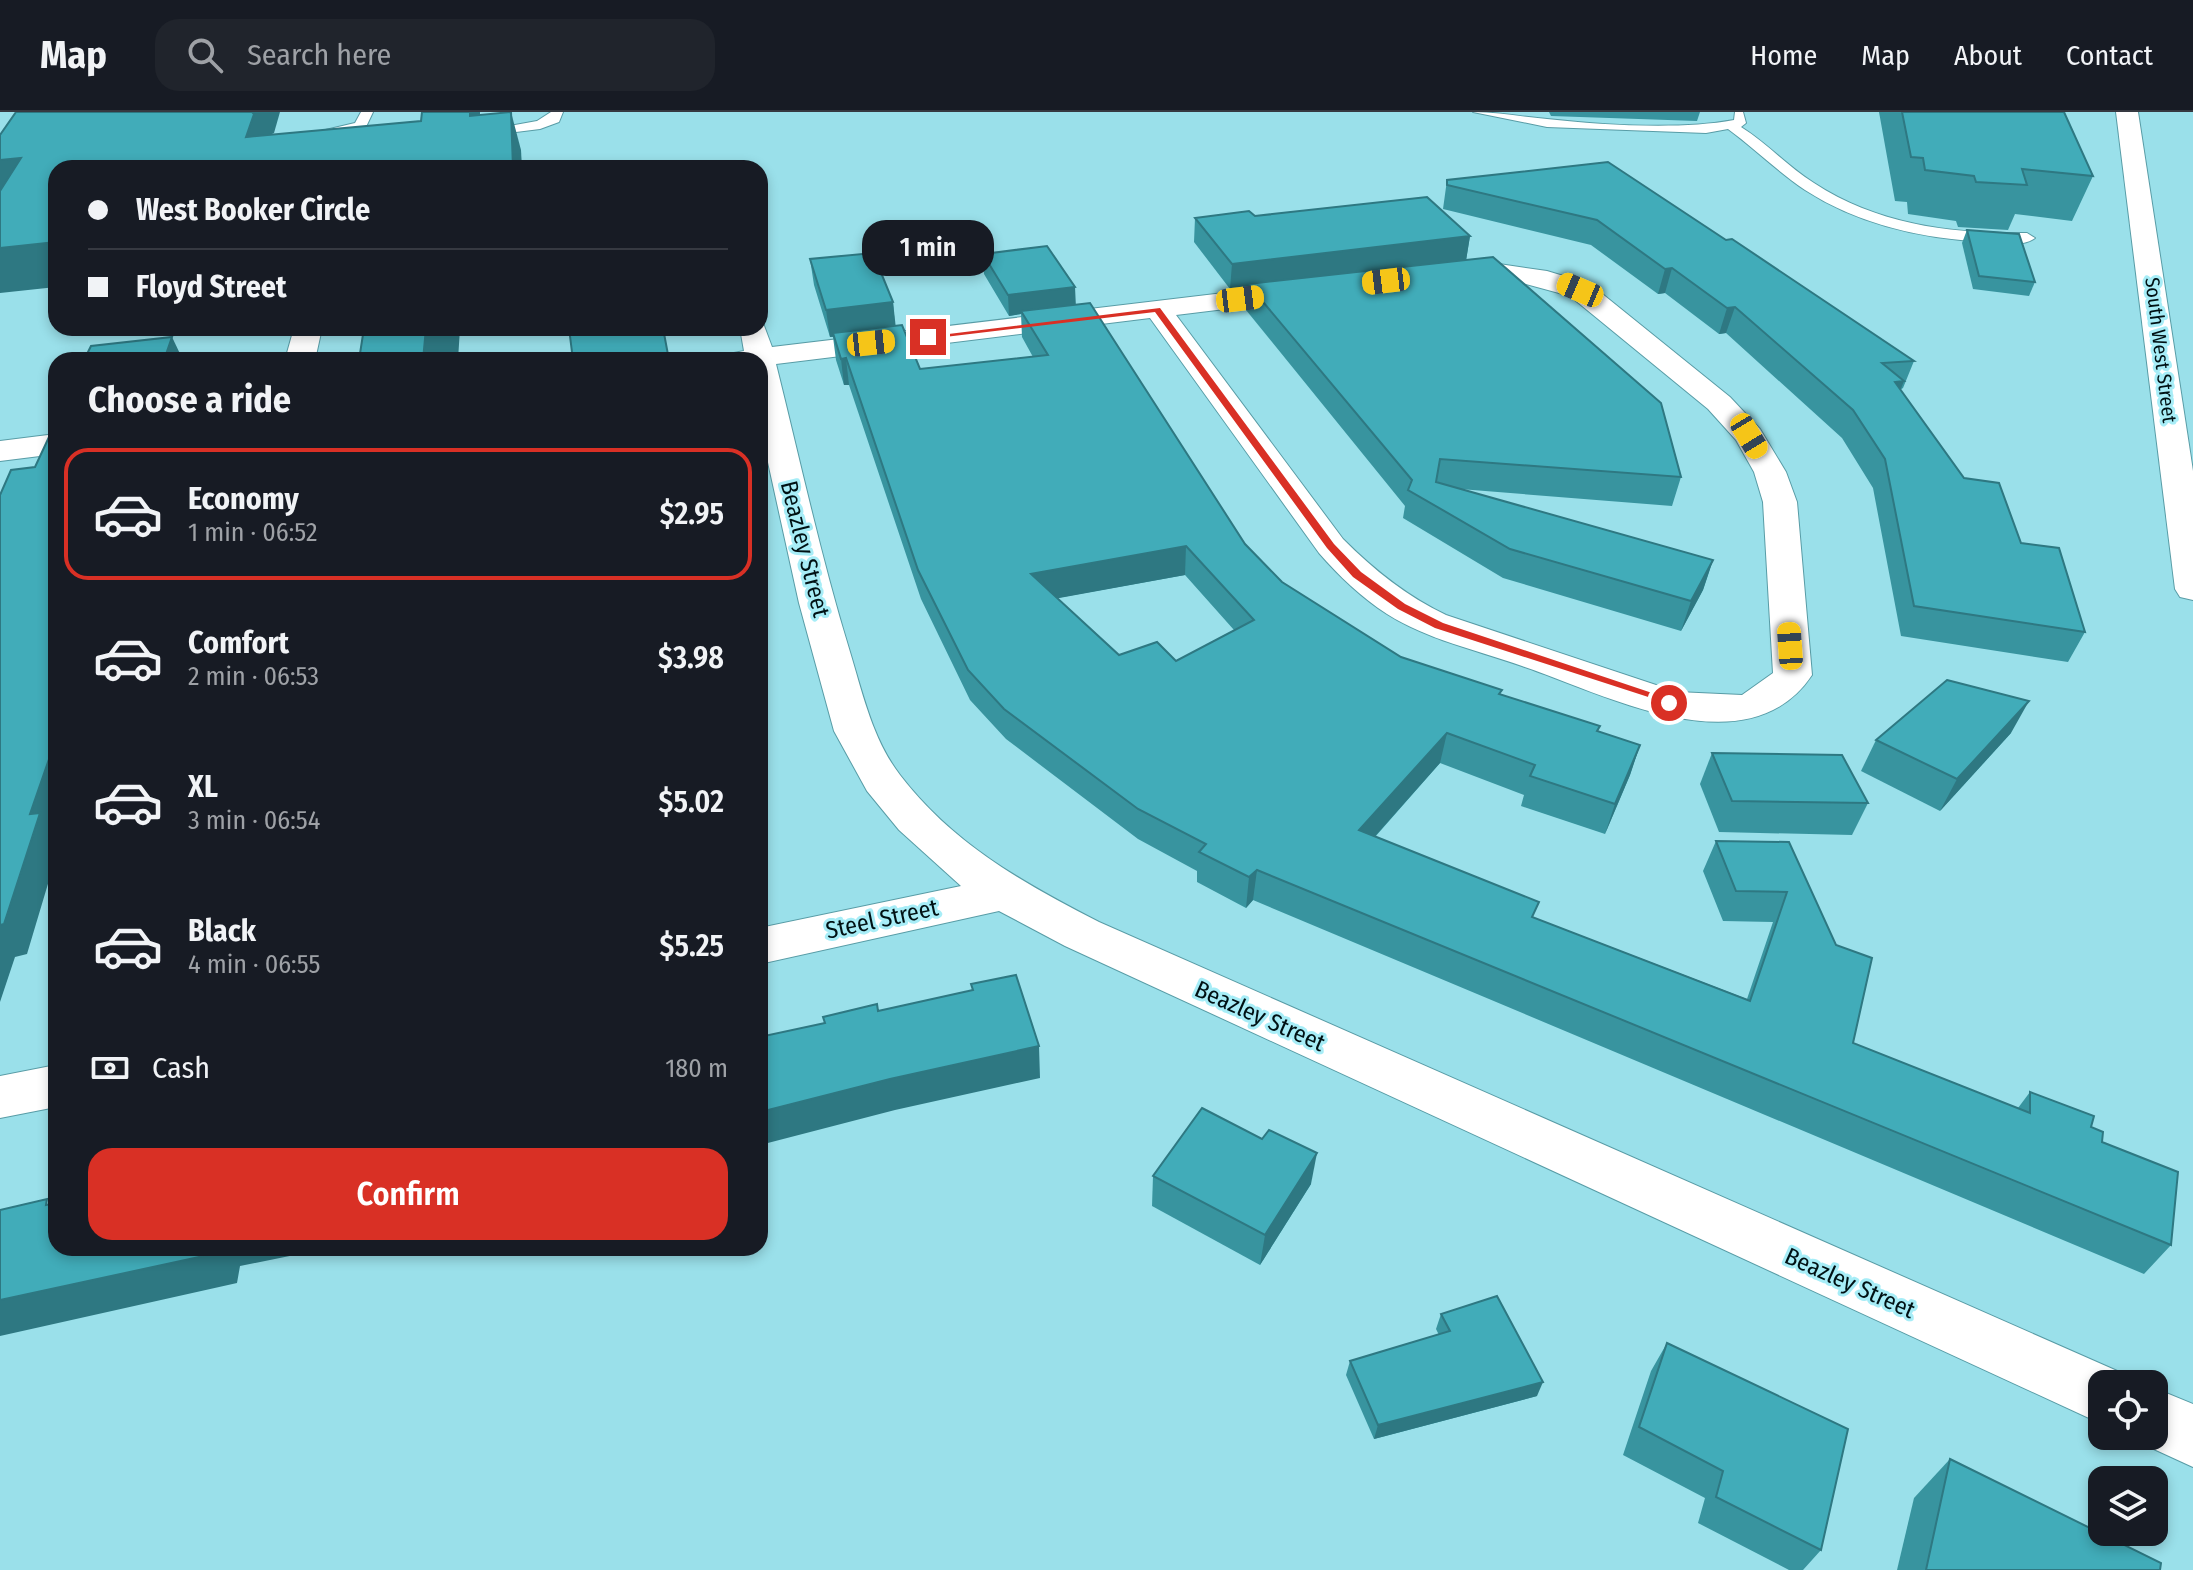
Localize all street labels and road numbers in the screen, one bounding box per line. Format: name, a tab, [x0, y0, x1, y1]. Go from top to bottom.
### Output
street label: South West Street	[2140, 276, 2182, 425]
street label: Beazley Street	[775, 478, 835, 620]
street label: Steel Street	[823, 893, 941, 945]
street label: Beazley Street	[1191, 975, 1329, 1057]
street label: Beazley Street	[1781, 1242, 1919, 1324]

